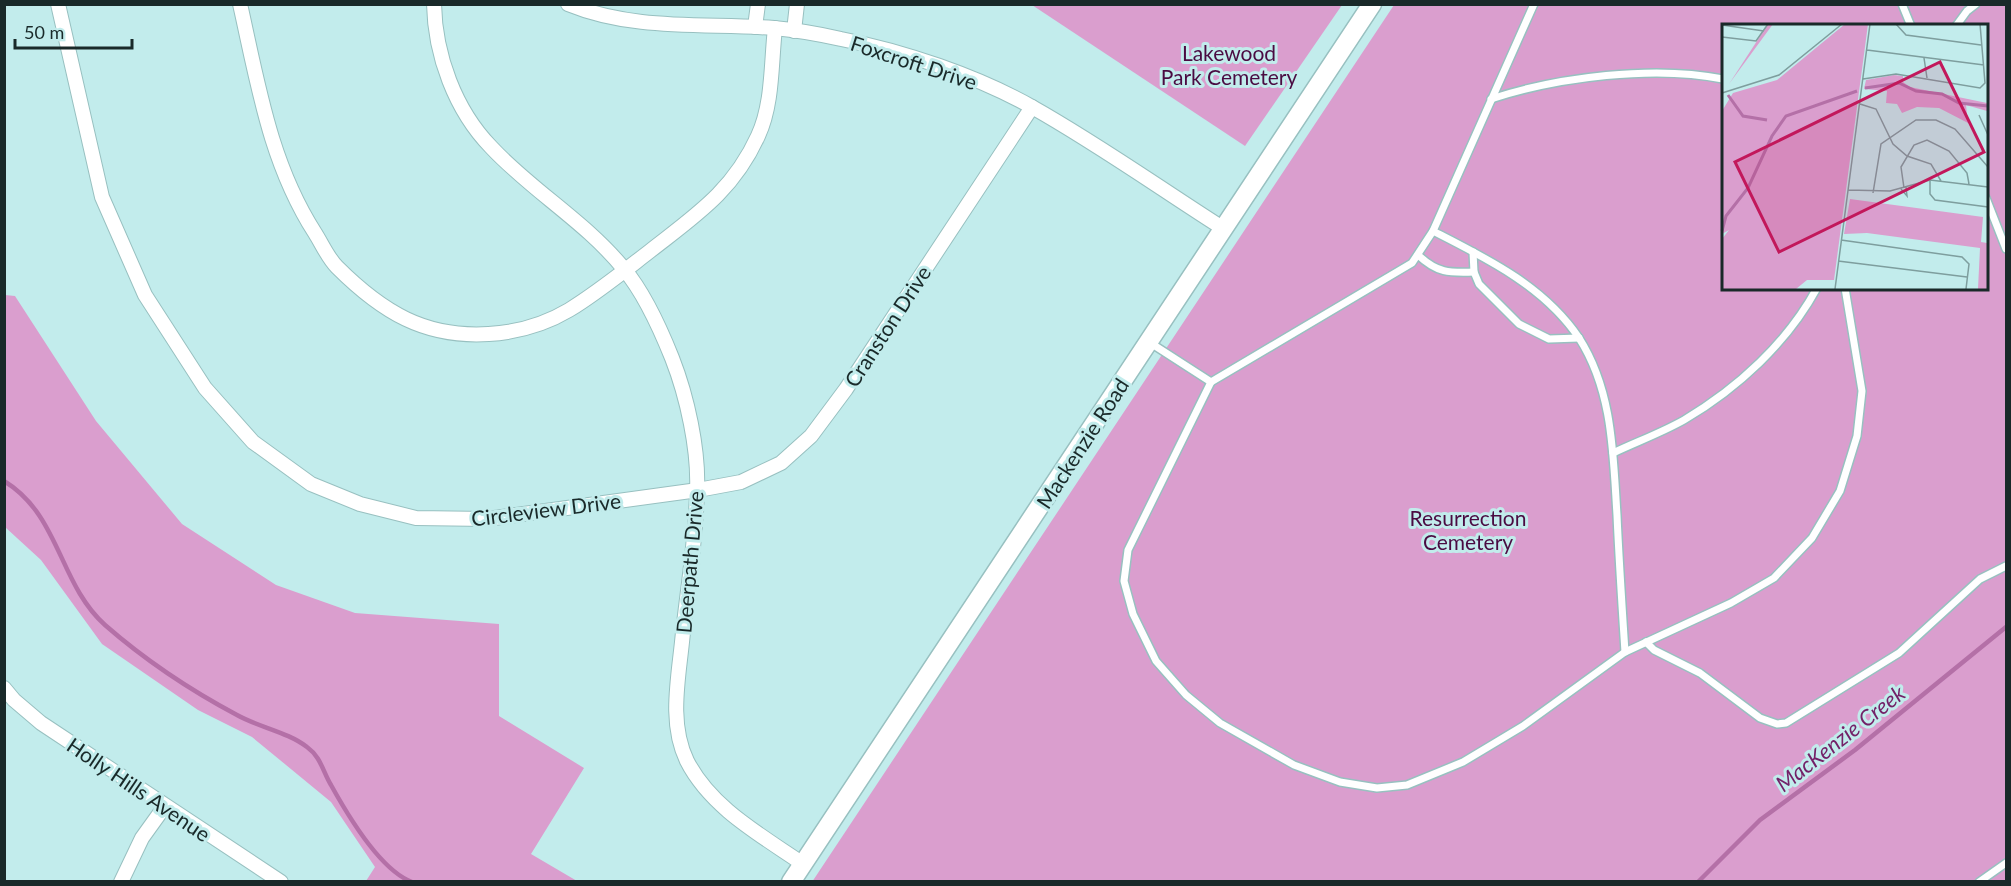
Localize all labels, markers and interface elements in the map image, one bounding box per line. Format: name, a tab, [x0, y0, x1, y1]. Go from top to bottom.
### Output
scale bar	[15, 12, 132, 50]
text: 50 m	[24, 21, 64, 43]
inset map	[1722, 24, 1987, 290]
street label: Foxcroft Drive	[848, 30, 980, 94]
park label: Lakewood Park Cemetery	[1161, 40, 1297, 89]
street label: Cranston Drive	[839, 261, 935, 391]
street label: Mackenzie Road	[1031, 373, 1133, 513]
street label: Circleview Drive	[470, 487, 622, 531]
street label: Deerpath Drive	[670, 490, 708, 634]
park label: Resurrection Cemetery	[1410, 505, 1526, 554]
water label: MacKenzie Creek	[1770, 679, 1911, 797]
street label: Holly Hills Avenue	[63, 732, 215, 846]

